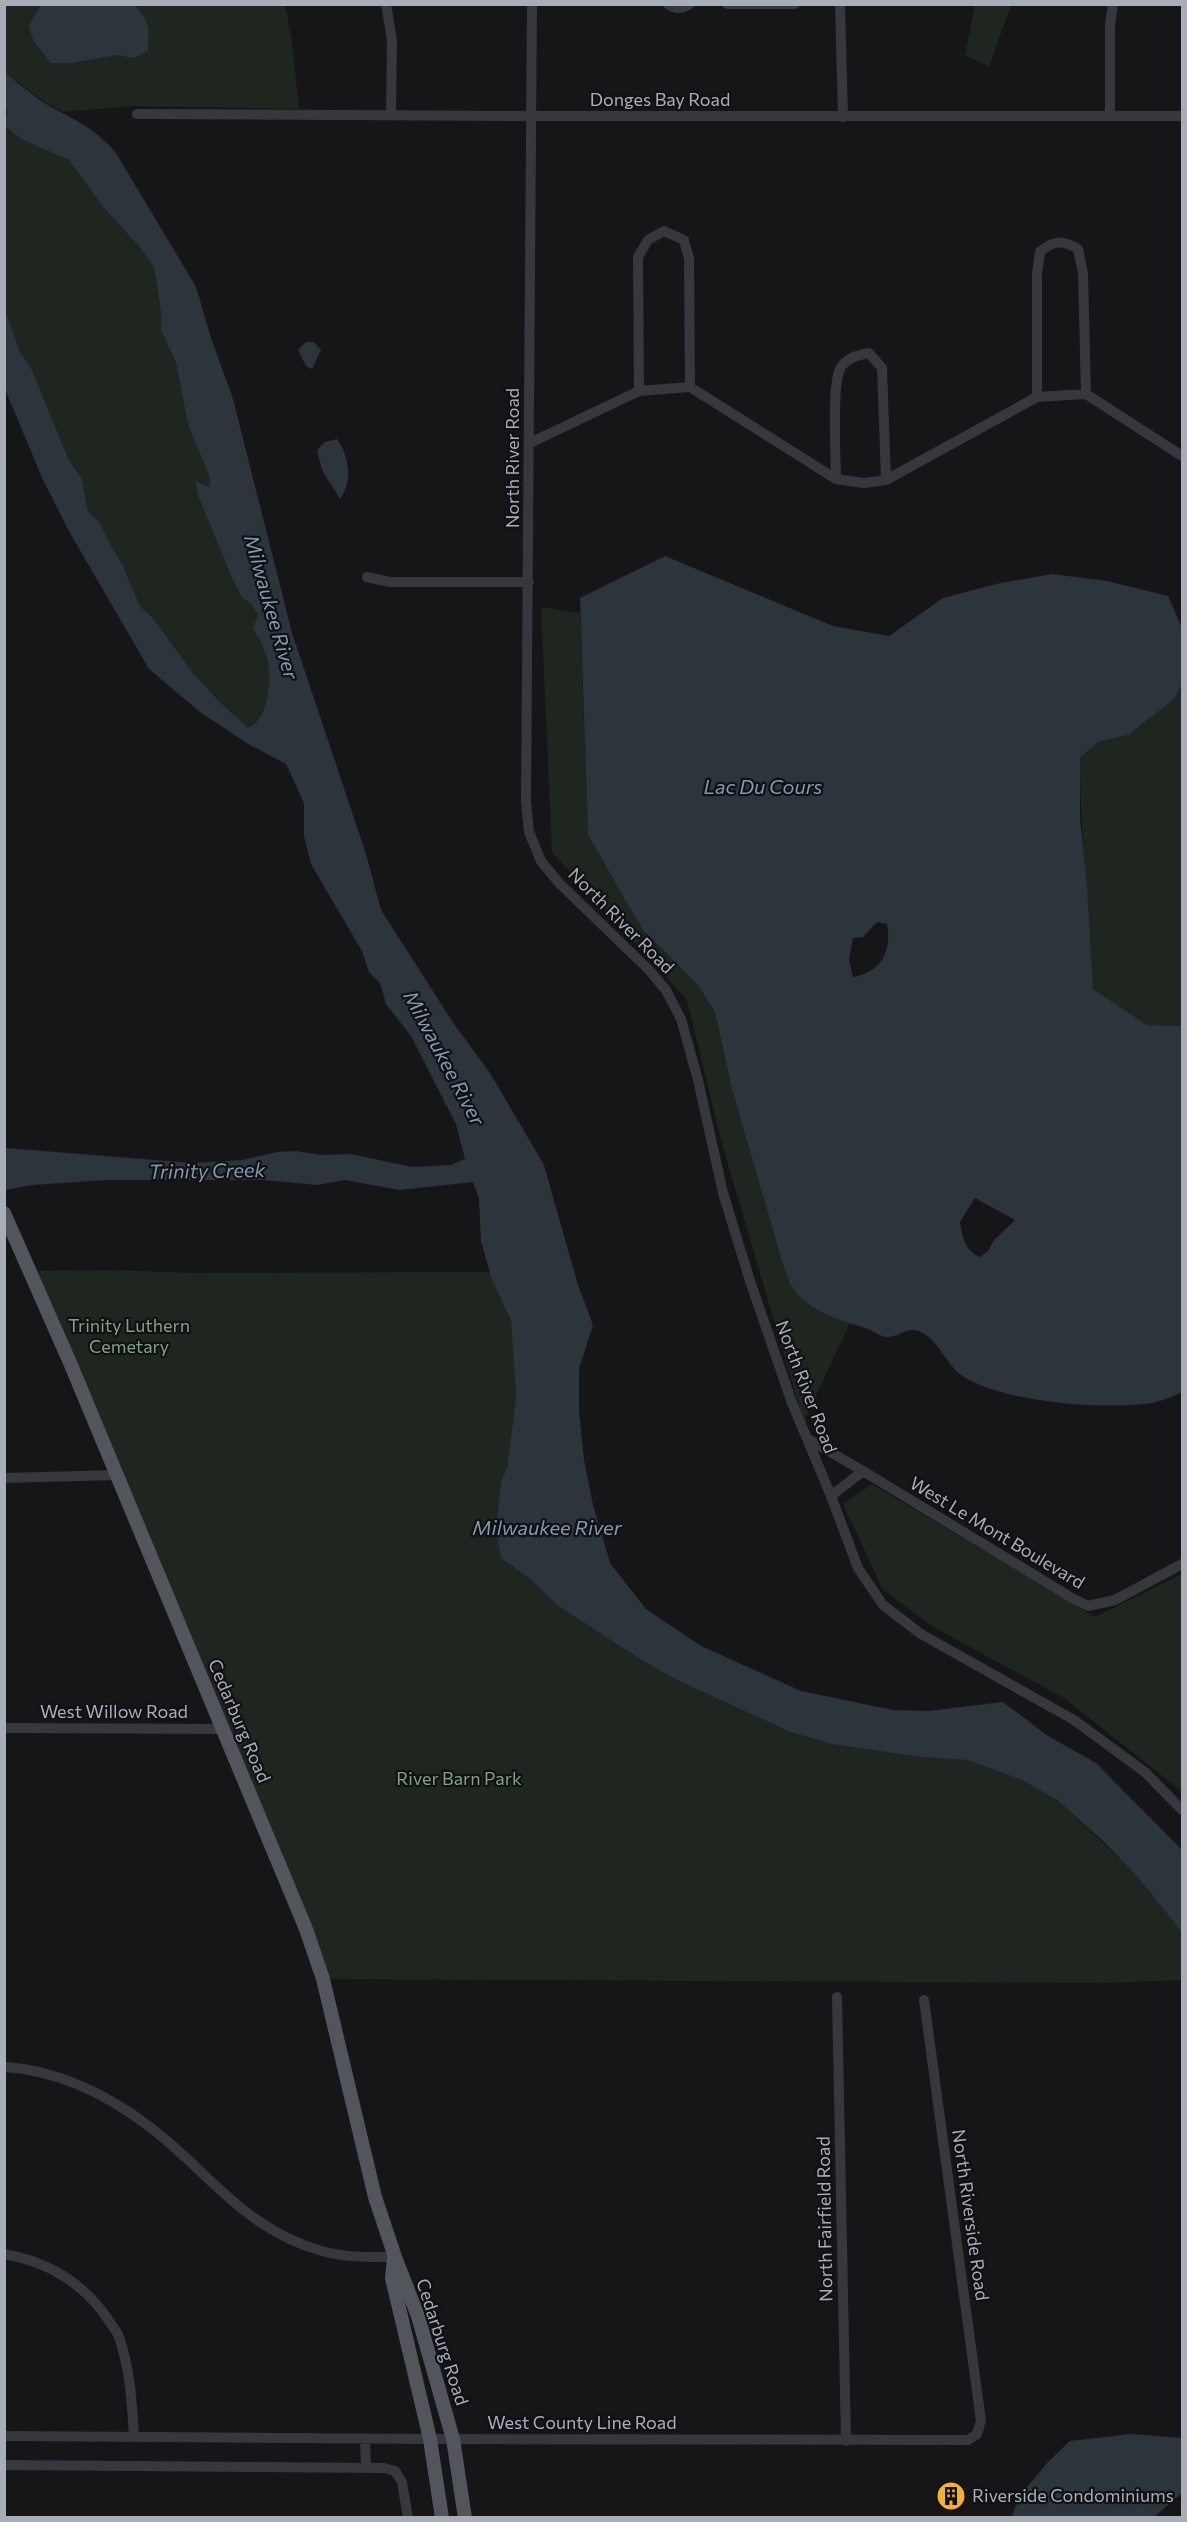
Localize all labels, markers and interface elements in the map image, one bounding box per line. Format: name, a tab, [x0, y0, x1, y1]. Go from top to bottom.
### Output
street label: Donges Bay Road	[590, 88, 730, 110]
street label: North River Road	[501, 388, 523, 528]
water label: Milwaukee River	[240, 532, 304, 683]
water label: Lac Du Cours	[704, 774, 822, 798]
street label: North River Road	[564, 863, 679, 978]
water label: Milwaukee River	[399, 986, 491, 1130]
water label: Trinity Creek	[149, 1157, 267, 1183]
park label: Trinity Luthern Cemetary	[68, 1314, 190, 1357]
street label: North River Road	[772, 1317, 842, 1456]
street label: West Le Mont Boulevard	[906, 1471, 1089, 1593]
water label: Milwaukee River	[472, 1515, 623, 1539]
street label: Cedarburg Road	[204, 1656, 276, 1786]
street label: West Willow Road	[40, 1700, 188, 1722]
park label: River Barn Park	[396, 1767, 522, 1789]
street label: North Riverside Road	[948, 2128, 994, 2302]
street label: North Fairfield Road	[812, 2136, 836, 2302]
street label: Cedarburg Road	[412, 2276, 474, 2408]
street label: West County Line Road	[487, 2411, 677, 2433]
building icon: Riverside Condominiums	[935, 2480, 967, 2512]
place label: Riverside Condominiums	[972, 2484, 1174, 2506]

